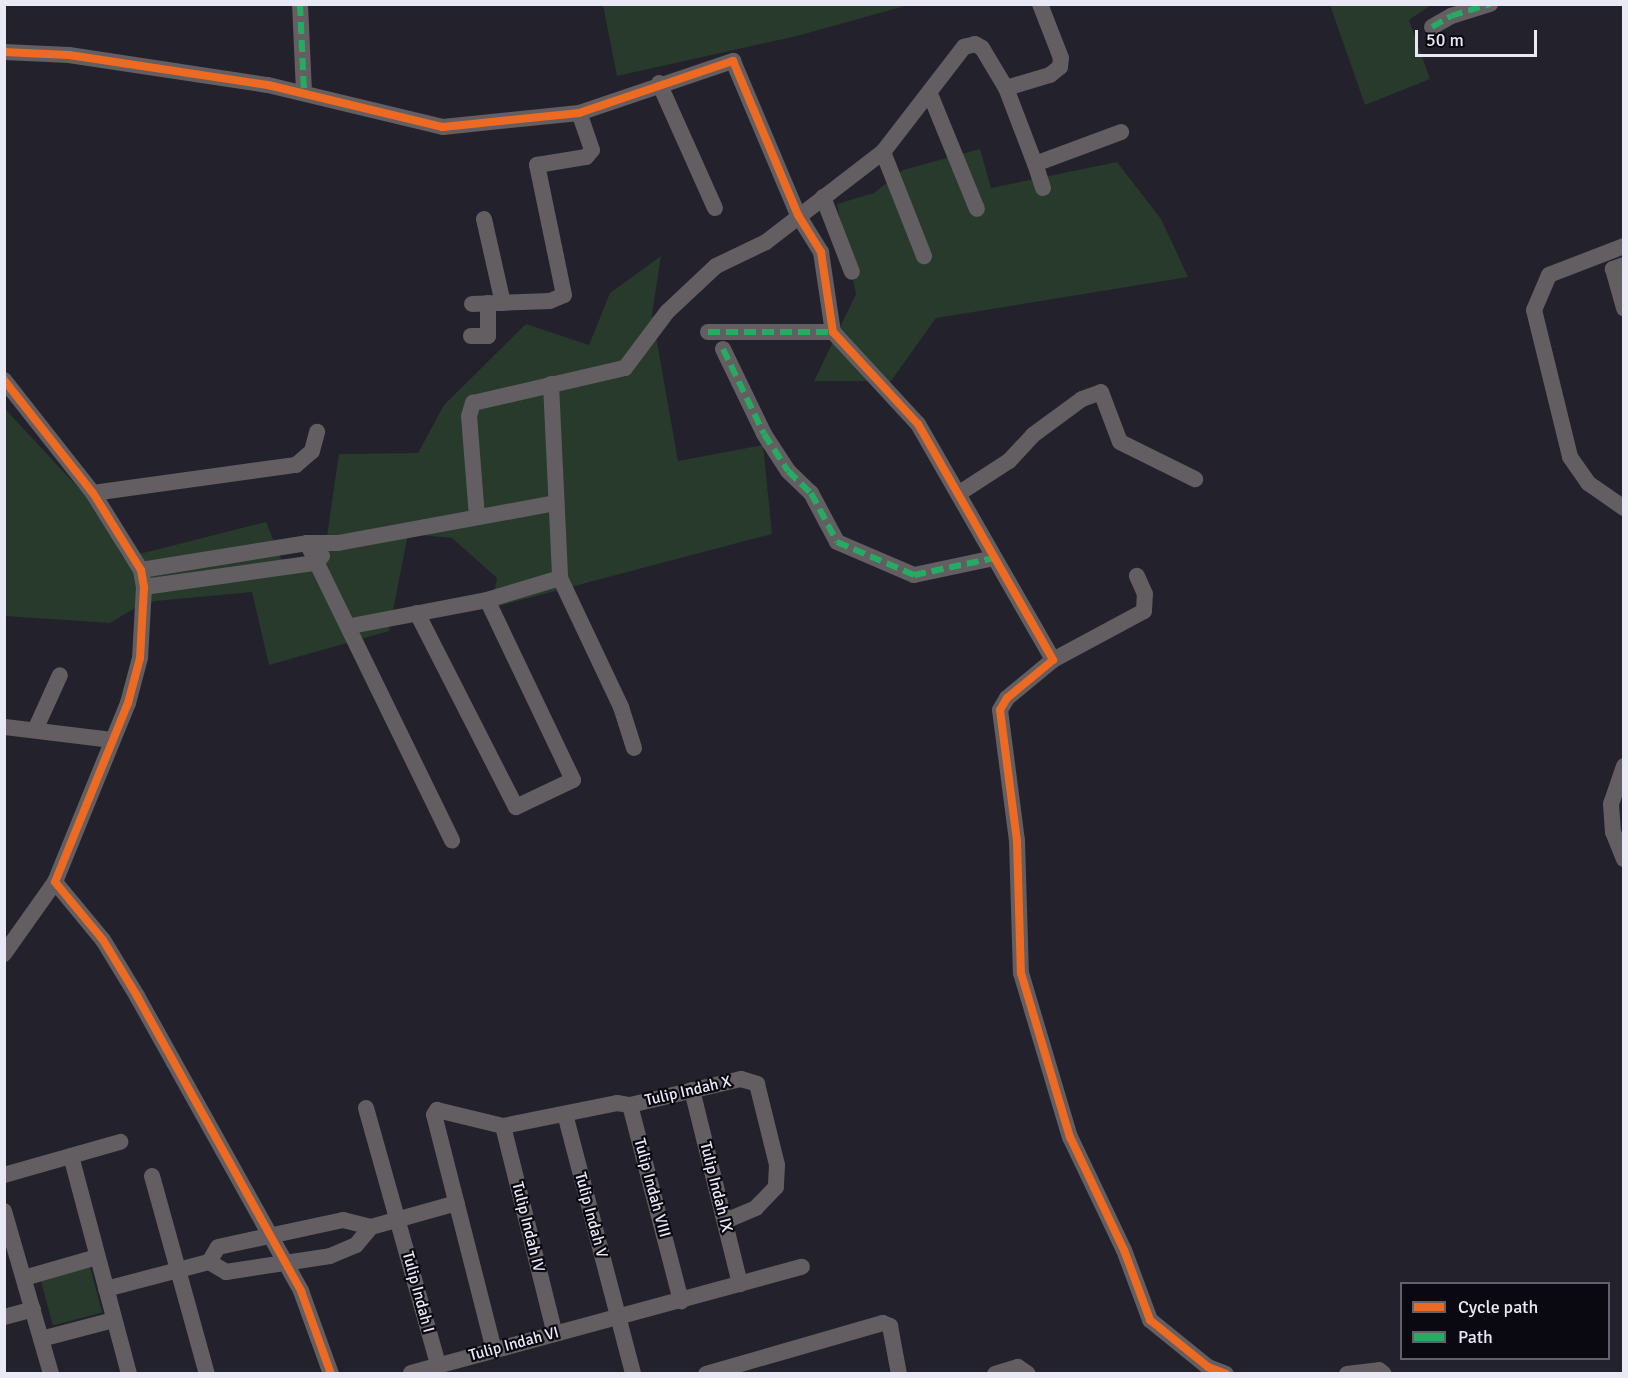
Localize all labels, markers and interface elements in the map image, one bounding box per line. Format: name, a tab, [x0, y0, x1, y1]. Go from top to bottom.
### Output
scale bar	[1418, 18, 1540, 56]
text: 50 m	[1426, 29, 1464, 51]
street label: Tulip Indah X	[643, 1072, 733, 1110]
street label: Tulip Indah VIII	[630, 1136, 674, 1240]
street label: Tulip Indah IX	[695, 1140, 737, 1234]
street label: Tulip Indah V	[570, 1170, 612, 1260]
street label: Tulip Indah IV	[508, 1180, 548, 1274]
street label: Tulip Indah I	[398, 1249, 438, 1335]
legend	[1400, 1282, 1610, 1360]
text: Cycle path	[1458, 1296, 1538, 1318]
street label: Tulip Indah VI	[467, 1323, 561, 1365]
text: Path	[1458, 1326, 1493, 1348]

